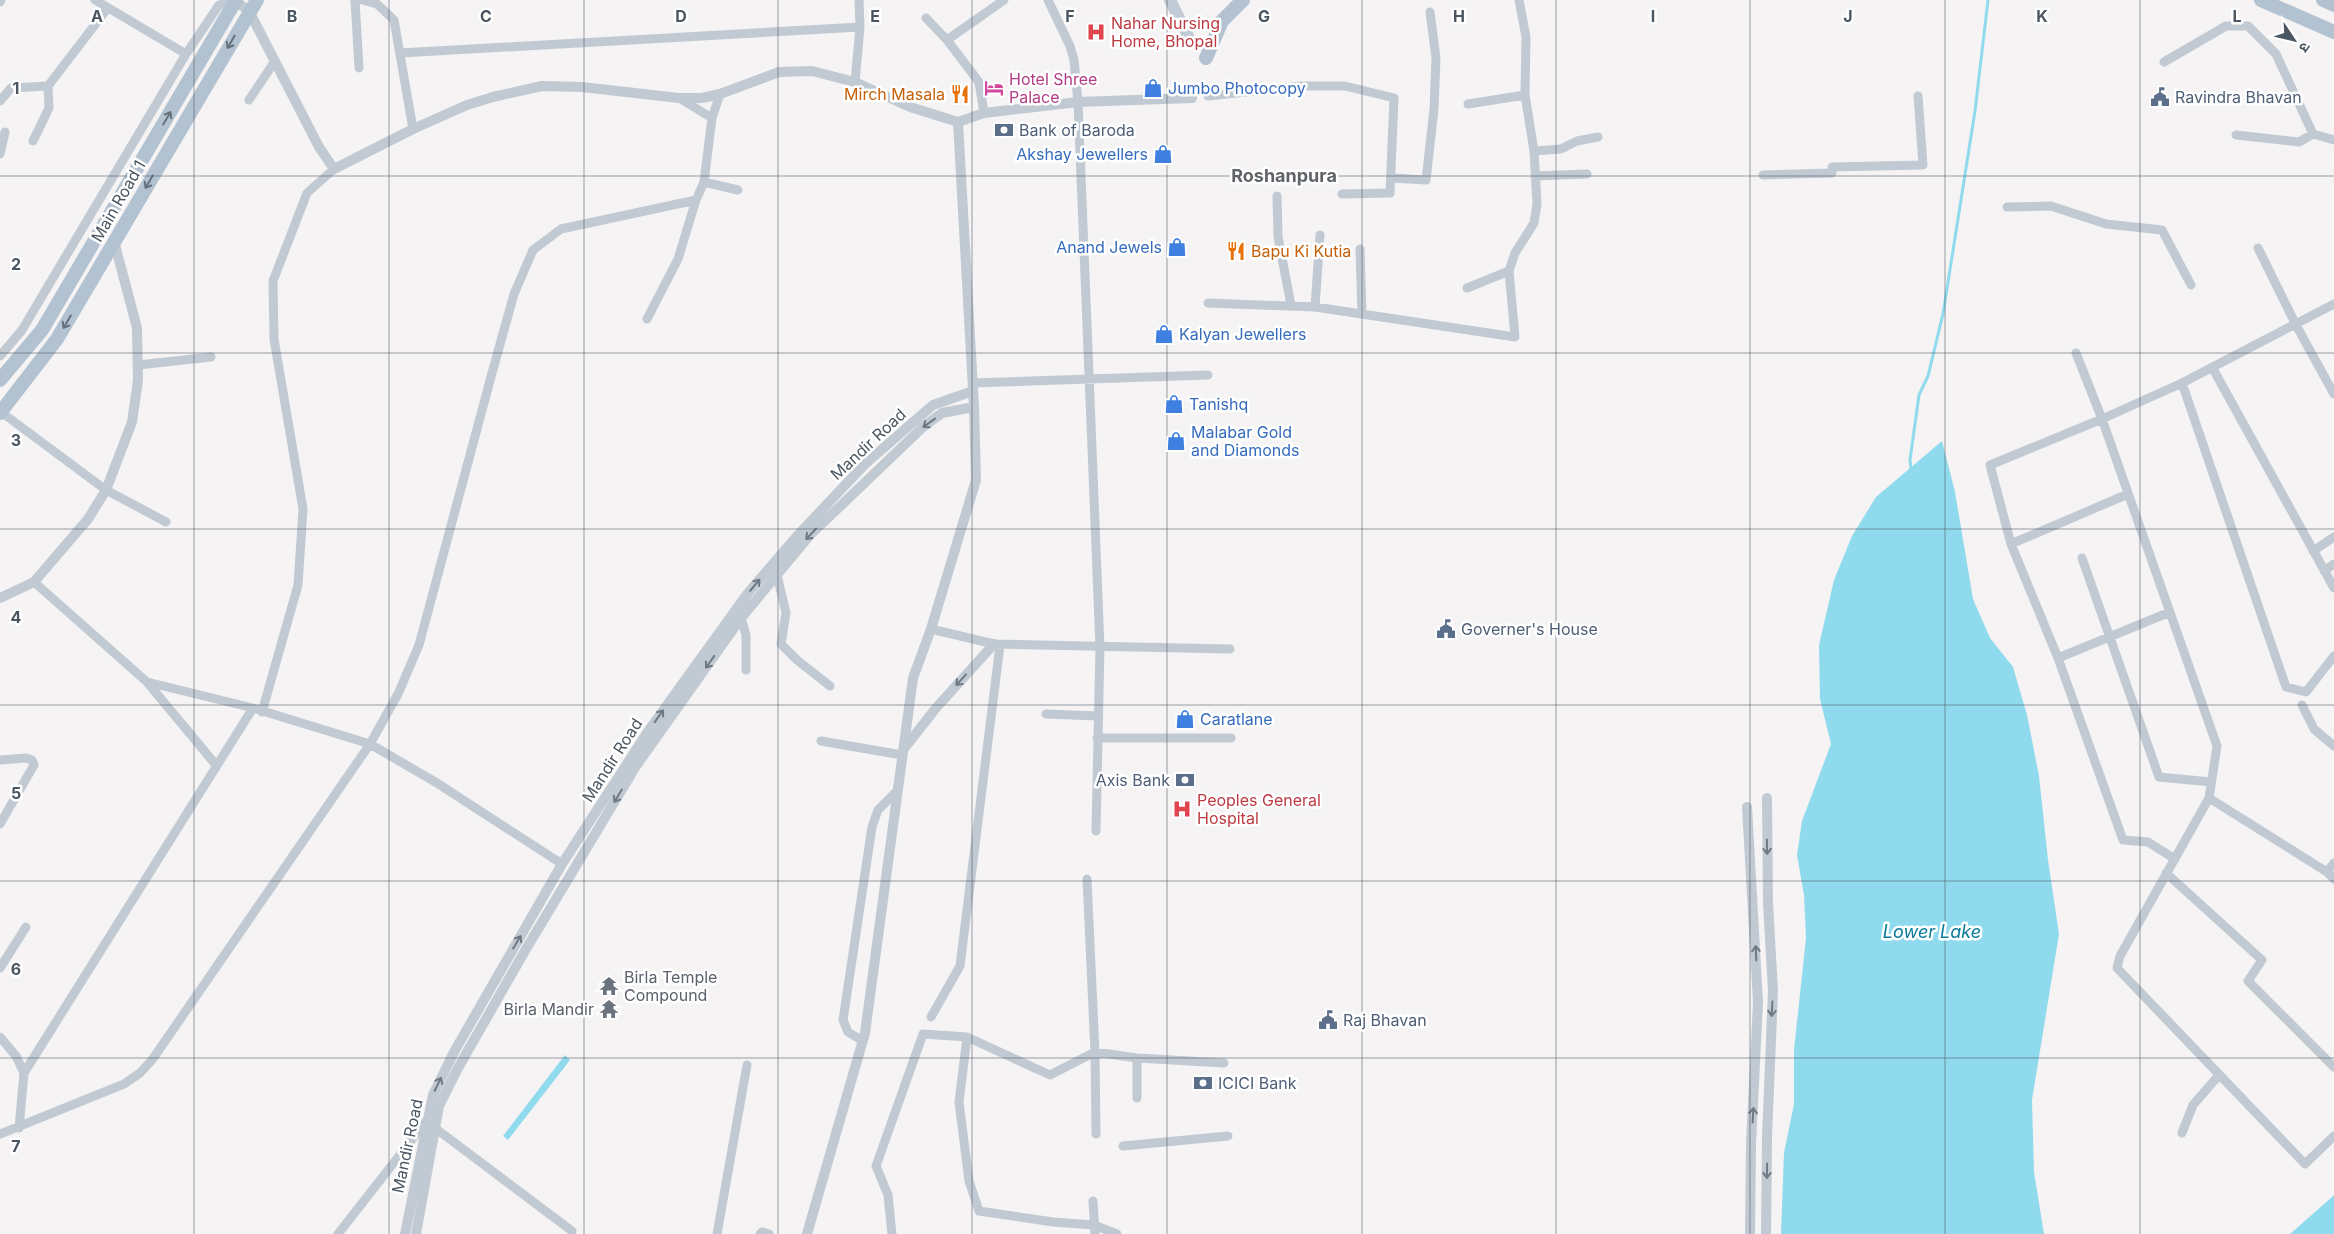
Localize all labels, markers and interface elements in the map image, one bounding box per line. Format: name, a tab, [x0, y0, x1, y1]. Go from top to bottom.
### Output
text: A	[91, 6, 103, 26]
text: B	[287, 6, 297, 26]
text: C	[480, 6, 492, 26]
text: D	[675, 6, 687, 26]
text: E	[870, 6, 880, 26]
text: F	[1065, 6, 1075, 26]
text: G	[1258, 6, 1270, 26]
text: H	[1453, 6, 1465, 26]
text: I	[1651, 6, 1655, 26]
text: J	[1843, 6, 1853, 26]
text: K	[2036, 6, 2048, 26]
text: L	[2232, 6, 2242, 26]
place label: Nahar Nursing Home, Bhopal	[1111, 13, 1220, 51]
north arrow	[2269, 15, 2319, 65]
hospital icon: Nahar Nursing Home, Bhopal	[1085, 21, 1107, 43]
one-way arrow	[226, 34, 236, 48]
text: उ	[2295, 40, 2314, 57]
place label: Hotel Shree Palace	[1009, 69, 1097, 107]
hotel icon: Hotel Shree Palace	[983, 77, 1005, 99]
shop icon: Jumbo Photocopy	[1142, 77, 1164, 99]
text: 1	[13, 78, 19, 98]
place label: Jumbo Photocopy	[1168, 78, 1306, 98]
restaurant icon: Mirch Masala	[949, 83, 971, 105]
place label: Mirch Masala	[844, 84, 945, 104]
public building icon: Ravindra Bhavan	[2149, 86, 2171, 108]
place label: Ravindra Bhavan	[2175, 87, 2302, 107]
one-way arrow	[162, 112, 172, 126]
bank icon: Bank of Baroda	[993, 119, 1015, 141]
place label: Bank of Baroda	[1019, 120, 1135, 140]
shop icon: Akshay Jewellers	[1152, 143, 1174, 165]
place label: Akshay Jewellers	[1016, 144, 1148, 164]
street label: Main Road 1	[87, 157, 149, 245]
district label: Roshanpura	[1231, 165, 1337, 186]
one-way arrow	[143, 174, 153, 188]
shop icon: Anand Jewels	[1166, 236, 1188, 258]
place label: Anand Jewels	[1056, 237, 1162, 257]
restaurant icon: Bapu Ki Kutia	[1225, 240, 1247, 262]
place label: Bapu Ki Kutia	[1251, 241, 1351, 261]
text: 2	[11, 254, 21, 274]
one-way arrow	[62, 315, 72, 329]
shop icon: Kalyan Jewellers	[1153, 323, 1175, 345]
place label: Kalyan Jewellers	[1179, 324, 1306, 344]
shop icon: Tanishq	[1163, 393, 1185, 415]
place label: Tanishq	[1189, 394, 1248, 414]
street label: Mandir Road	[826, 404, 910, 484]
one-way arrow	[922, 418, 936, 428]
place label: Malabar Gold and Diamonds	[1191, 422, 1299, 460]
text: 3	[11, 430, 21, 450]
shop icon: Malabar Gold and Diamonds	[1165, 430, 1187, 452]
one-way arrow	[805, 528, 817, 541]
one-way arrow	[749, 578, 761, 591]
text: 4	[11, 607, 22, 627]
public building icon: Governer's House	[1435, 618, 1457, 640]
place label: Governer's House	[1461, 619, 1598, 639]
one-way arrow	[705, 655, 715, 669]
one-way arrow	[955, 674, 967, 687]
shop icon: Caratlane	[1174, 708, 1196, 730]
one-way arrow	[654, 709, 664, 723]
place label: Caratlane	[1200, 709, 1273, 729]
street label: Mandir Road	[578, 714, 646, 806]
bank icon: Axis Bank	[1174, 769, 1196, 791]
place label: Axis Bank	[1096, 770, 1170, 790]
text: 5	[11, 783, 21, 803]
one-way arrow	[613, 788, 623, 802]
place label: Peoples General Hospital	[1197, 790, 1321, 828]
hospital icon: Peoples General Hospital	[1171, 798, 1193, 820]
one-way arrow	[1762, 838, 1772, 854]
water label: Lower Lake	[1883, 921, 1981, 942]
one-way arrow	[512, 936, 522, 950]
one-way arrow	[1751, 945, 1761, 962]
text: 6	[11, 959, 21, 979]
place label: Birla Temple Compound	[624, 967, 717, 1005]
temple icon: Birla Temple Compound	[598, 975, 620, 997]
temple icon: Birla Mandir	[598, 998, 620, 1020]
place label: Birla Mandir	[503, 999, 594, 1019]
one-way arrow	[1767, 1001, 1776, 1017]
public building icon: Raj Bhavan	[1317, 1009, 1339, 1031]
place label: Raj Bhavan	[1343, 1010, 1427, 1030]
bank icon: ICICI Bank	[1192, 1072, 1214, 1094]
place label: ICICI Bank	[1218, 1073, 1297, 1093]
one-way arrow	[434, 1077, 443, 1092]
street label: Mandir Road	[387, 1097, 427, 1195]
one-way arrow	[1748, 1108, 1757, 1124]
text: 7	[11, 1136, 21, 1156]
one-way arrow	[1762, 1163, 1772, 1179]

